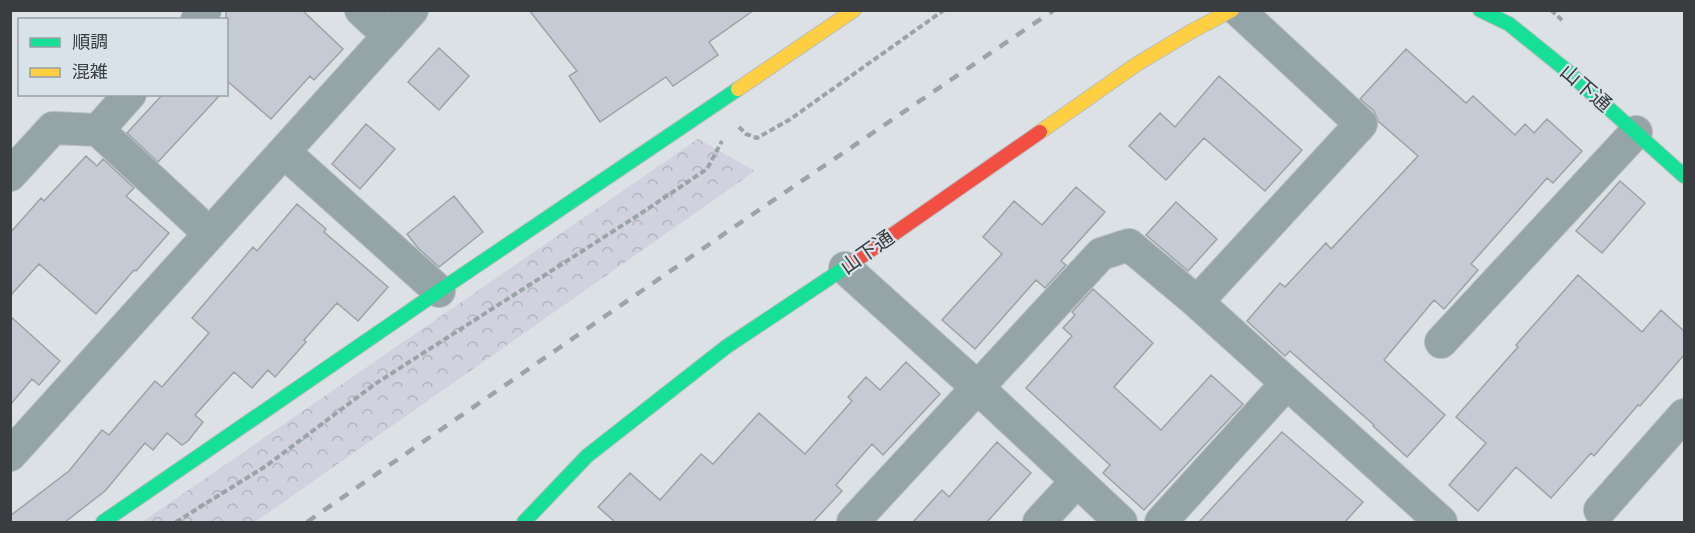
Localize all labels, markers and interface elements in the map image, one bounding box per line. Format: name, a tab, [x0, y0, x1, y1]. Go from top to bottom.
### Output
legend	[18, 18, 228, 96]
text: 順調	[72, 29, 108, 53]
street label: 山下通	[1555, 58, 1618, 117]
text: 混雑	[72, 59, 108, 83]
street label: 山下通	[834, 223, 899, 280]

